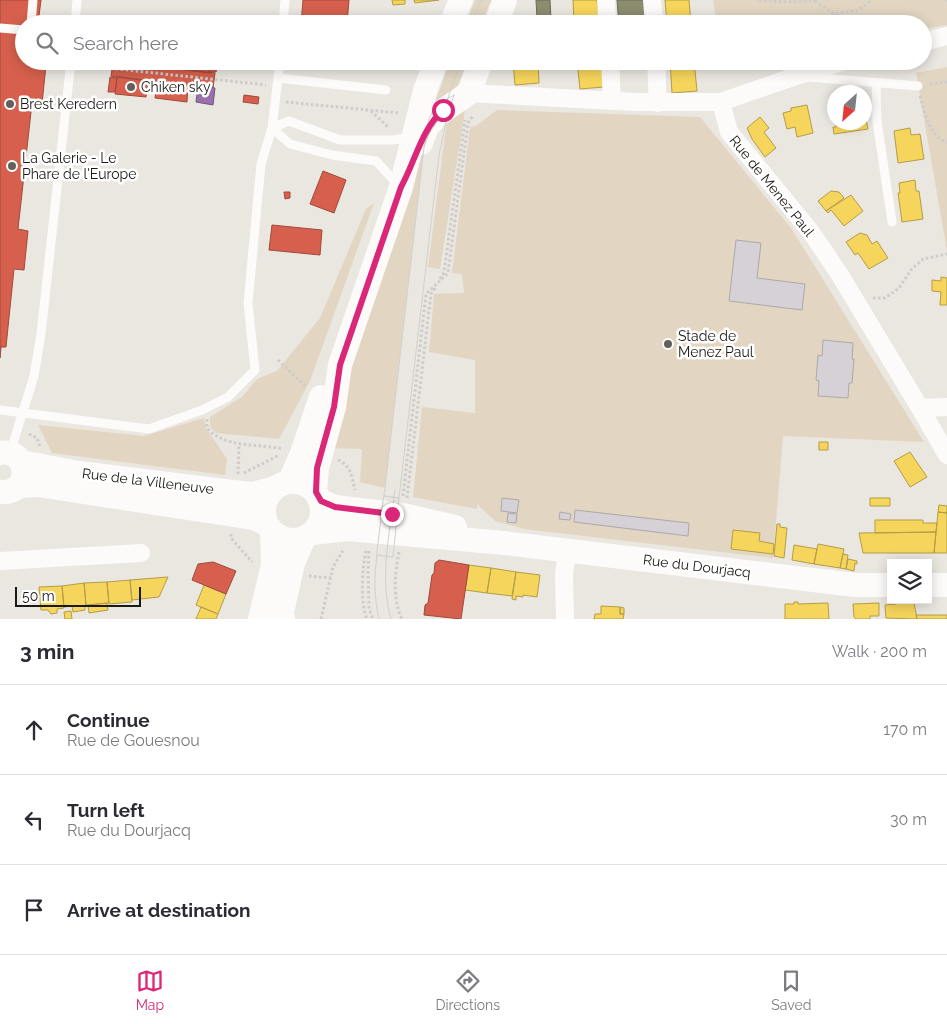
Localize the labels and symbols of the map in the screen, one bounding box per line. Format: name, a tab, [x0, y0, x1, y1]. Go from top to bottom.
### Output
place label: Chiken sky	[141, 79, 211, 95]
marker: Chiken sky	[125, 81, 137, 93]
north arrow	[827, 85, 872, 130]
place label: Brest Keredern	[20, 96, 117, 112]
marker: Brest Keredern	[4, 98, 16, 110]
route start	[432, 99, 455, 122]
street label: Rue de Menez Paul	[726, 132, 818, 240]
place label: La Galerie - Le Phare de l'Europe	[22, 150, 136, 182]
marker: La Galerie - Le Phare de l'Europe	[6, 160, 18, 172]
place label: Stade de Menez Paul	[678, 328, 754, 360]
marker: Stade de Menez Paul	[662, 338, 674, 350]
street label: Rue de la Villeneuve	[81, 465, 215, 497]
route end	[381, 503, 404, 526]
street label: Rue du Dourjacq	[642, 551, 752, 581]
scale bar	[15, 584, 141, 607]

